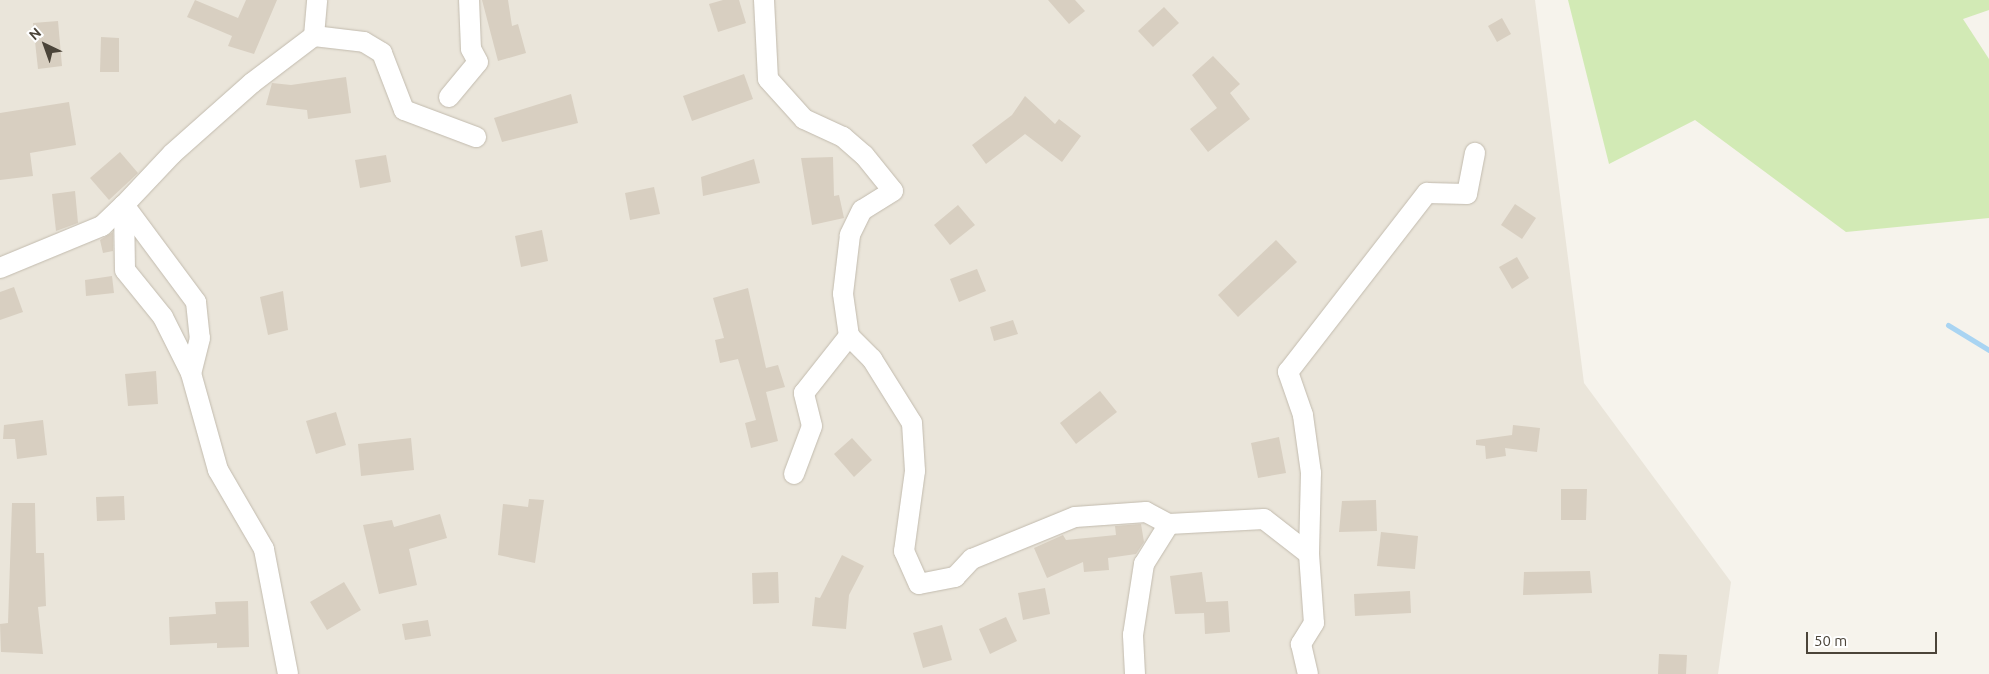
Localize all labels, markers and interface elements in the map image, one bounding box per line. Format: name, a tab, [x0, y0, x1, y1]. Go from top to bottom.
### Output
north arrow	[20, 20, 70, 70]
text: N	[26, 24, 44, 43]
scale bar	[1809, 622, 1940, 654]
text: 50 m	[1814, 632, 1847, 649]

